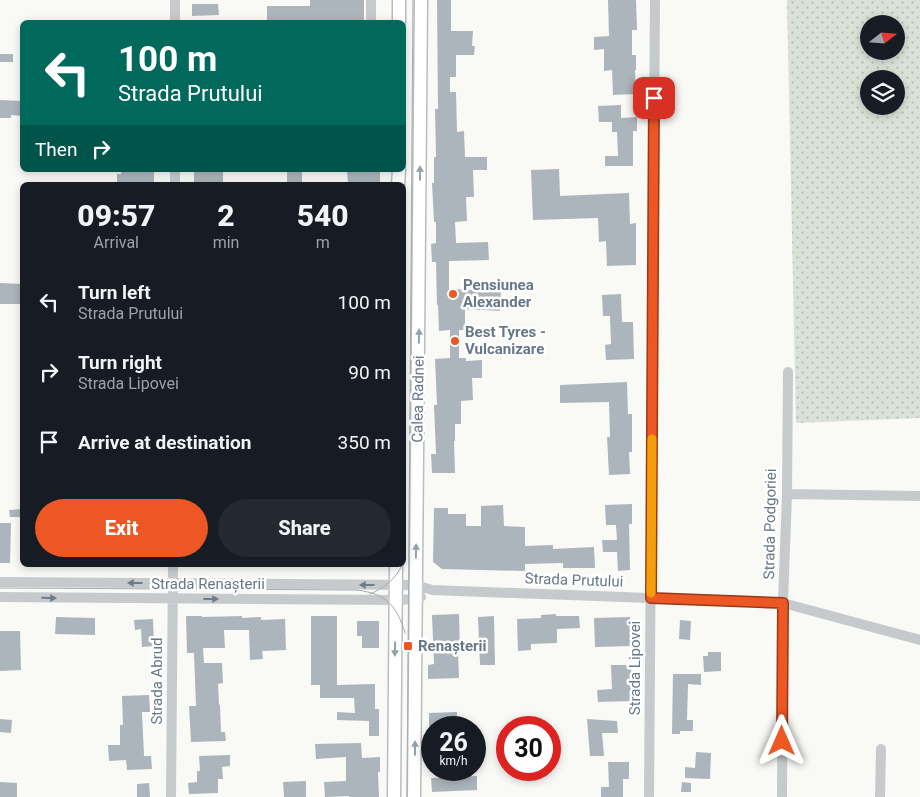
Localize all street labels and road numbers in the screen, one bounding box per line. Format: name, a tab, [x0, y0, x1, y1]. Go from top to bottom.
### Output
street label: Calea Radnei	[408, 355, 428, 443]
street label: Strada Podgoriei	[760, 468, 780, 580]
street label: Strada Prutului	[524, 569, 624, 591]
street label: Strada Renașterii	[151, 575, 265, 593]
street label: Strada Lipovei	[626, 621, 644, 715]
street label: Strada Abrud	[148, 637, 166, 725]

